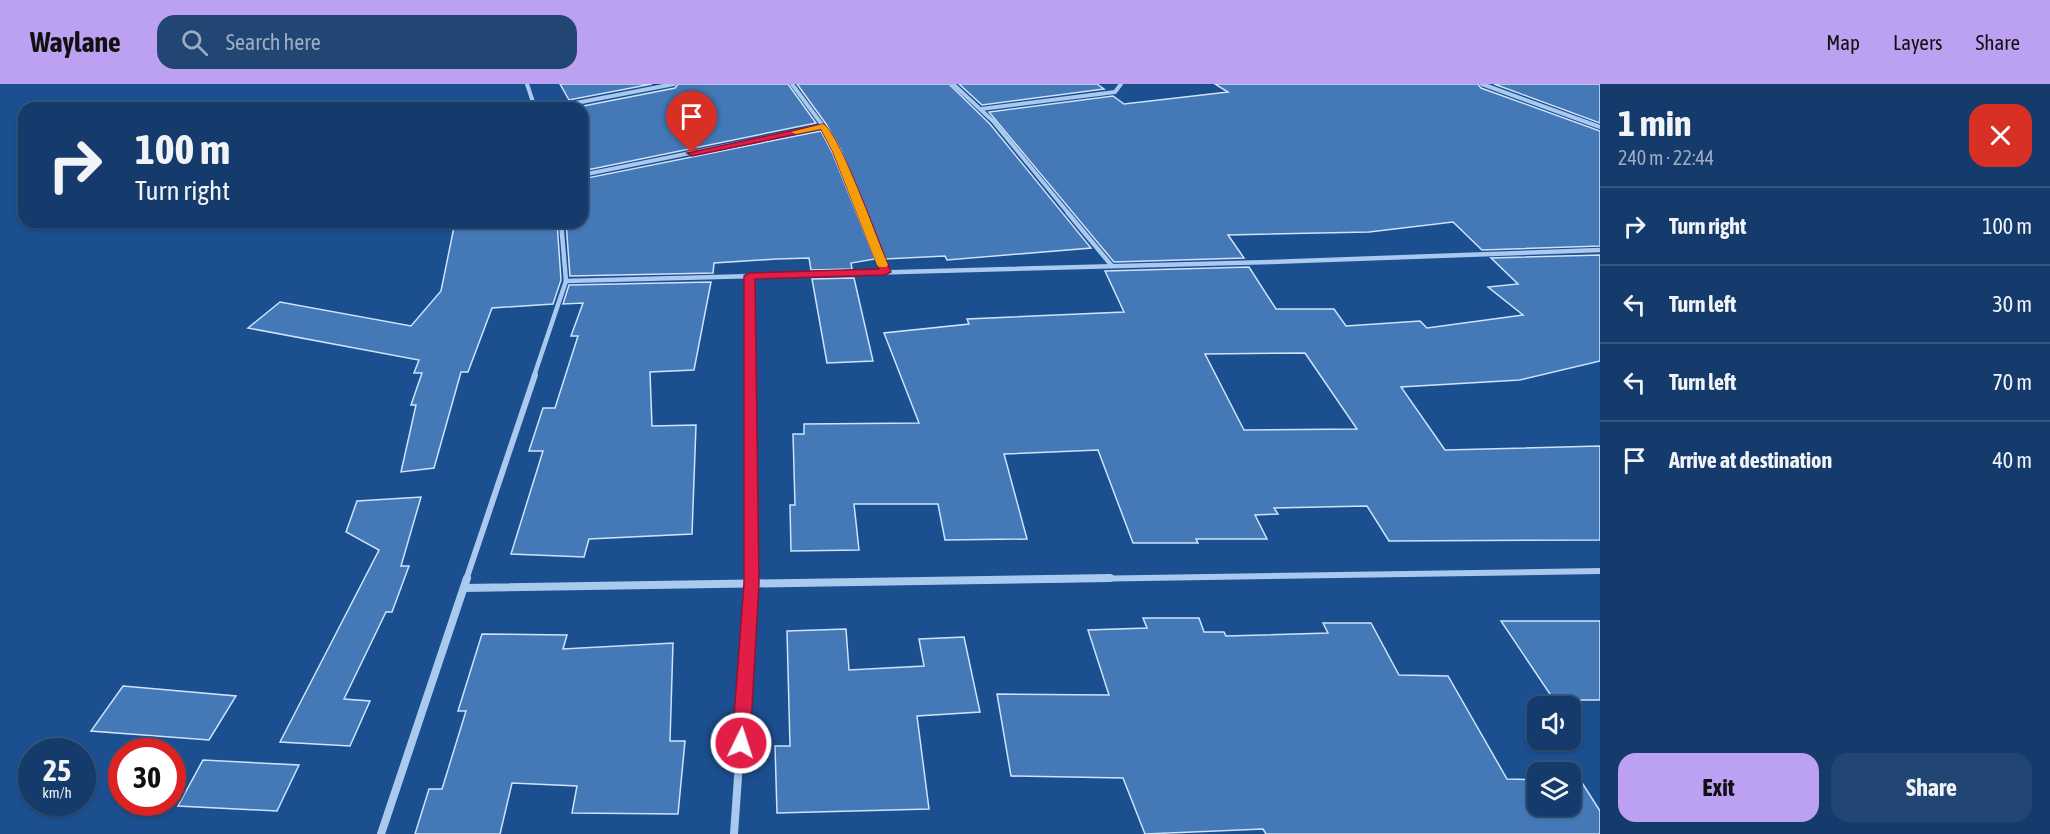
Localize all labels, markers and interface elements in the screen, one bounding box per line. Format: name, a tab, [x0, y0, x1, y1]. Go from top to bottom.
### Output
search box	[157, 15, 577, 69]
text: Waylane	[30, 26, 121, 58]
icon: search	[178, 26, 211, 59]
text: Search here	[226, 29, 321, 55]
text: Map	[1826, 30, 1860, 54]
text: Layers	[1893, 30, 1943, 54]
text: Share	[1976, 30, 2020, 54]
pin	[666, 91, 717, 153]
icon: arrive	[675, 100, 708, 133]
text: 1 min	[1618, 102, 1692, 144]
button: close	[1969, 104, 2032, 167]
text: 100 m	[135, 125, 230, 173]
icon: right	[36, 126, 114, 204]
text: 240 m · 22:44	[1618, 146, 1714, 169]
text: Turn right	[135, 175, 230, 206]
icon: right	[1618, 210, 1651, 243]
text: Turn right	[1669, 213, 1746, 239]
text: 100 m	[1982, 213, 2032, 239]
icon: left	[1618, 288, 1651, 321]
text: Turn left	[1669, 291, 1736, 317]
text: 30 m	[1992, 291, 2032, 317]
icon: left	[1618, 366, 1651, 399]
text: Turn left	[1669, 369, 1736, 395]
text: 70 m	[1992, 369, 2032, 395]
icon: arrive	[1618, 444, 1651, 477]
text: Arrive at destination	[1669, 447, 1832, 473]
text: 40 m	[1992, 447, 2032, 473]
map controls	[1527, 696, 1581, 816]
button: sound	[1527, 696, 1581, 750]
position arrow	[709, 711, 773, 775]
speed limit sign: 30	[108, 738, 186, 816]
text: 25	[43, 753, 71, 787]
button: Exit	[1618, 753, 1819, 822]
button: Share	[1831, 753, 2032, 822]
button: layers	[1527, 762, 1581, 816]
text: km/h	[42, 784, 72, 801]

